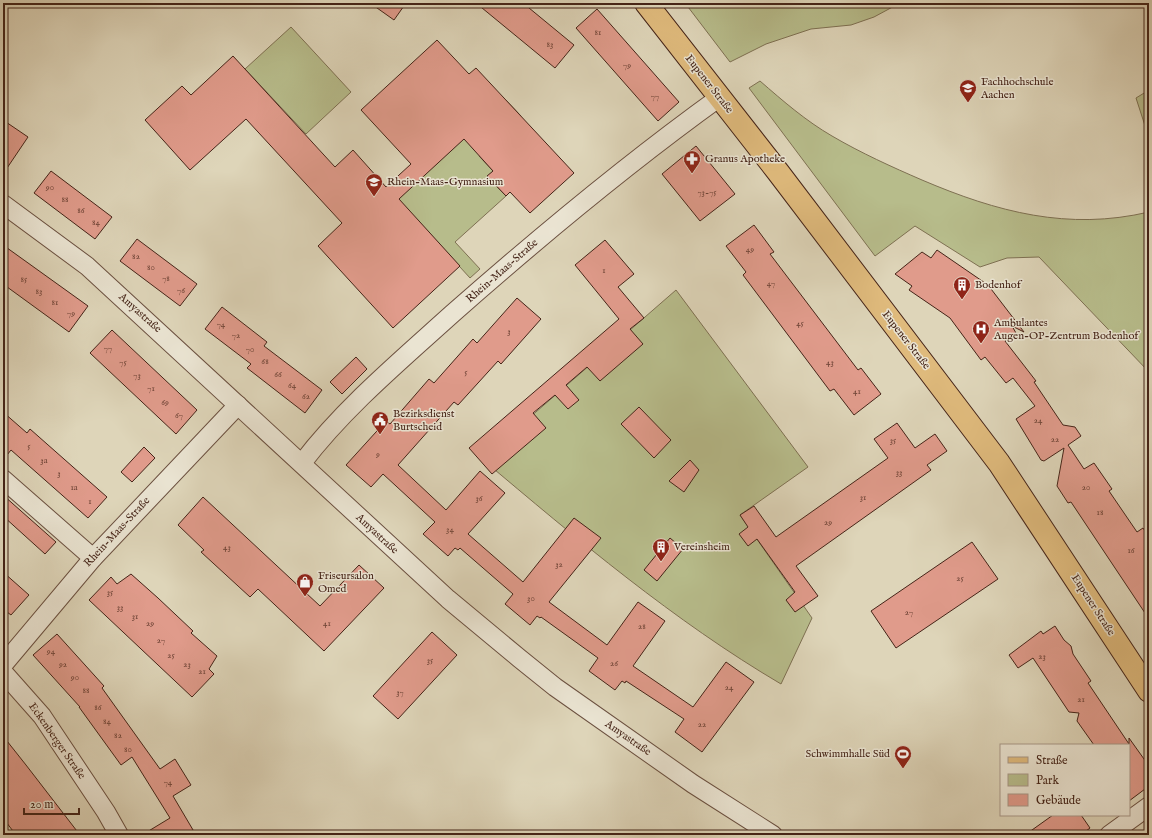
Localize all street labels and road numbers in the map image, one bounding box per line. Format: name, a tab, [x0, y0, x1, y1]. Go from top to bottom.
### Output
street label: Eupener Straße	[682, 52, 736, 116]
street label: Rhein-Maas-Straße	[463, 236, 541, 306]
street label: Amyastraße	[115, 289, 164, 336]
street label: Eupener Straße	[879, 308, 933, 372]
street label: Rhein-Maas-Straße	[81, 494, 153, 570]
street label: Amyastraße	[352, 510, 401, 557]
street label: Eupener Straße	[1068, 572, 1118, 638]
street label: Eckenberger Straße	[25, 700, 89, 782]
street label: Amyastraße	[601, 716, 654, 759]

